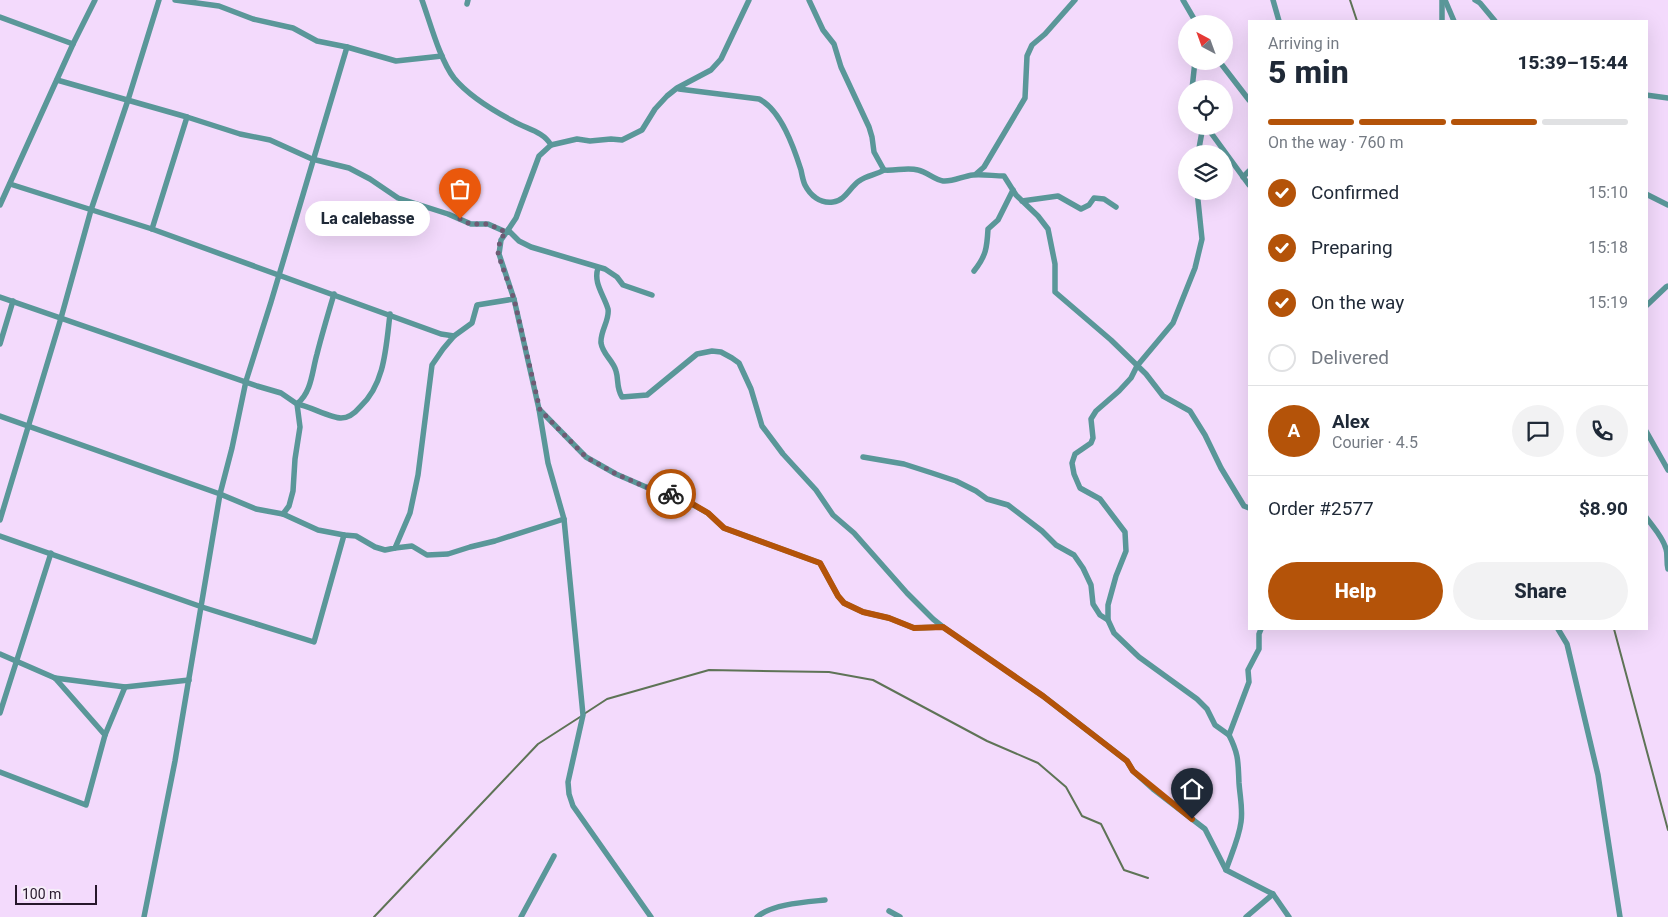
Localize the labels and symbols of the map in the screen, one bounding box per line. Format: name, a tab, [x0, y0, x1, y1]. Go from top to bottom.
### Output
north arrow	[1178, 15, 1232, 70]
pin	[439, 168, 481, 219]
callout: La calebasse	[305, 202, 430, 236]
courier	[646, 469, 696, 519]
pin	[1171, 768, 1213, 819]
scale bar	[15, 882, 98, 905]

